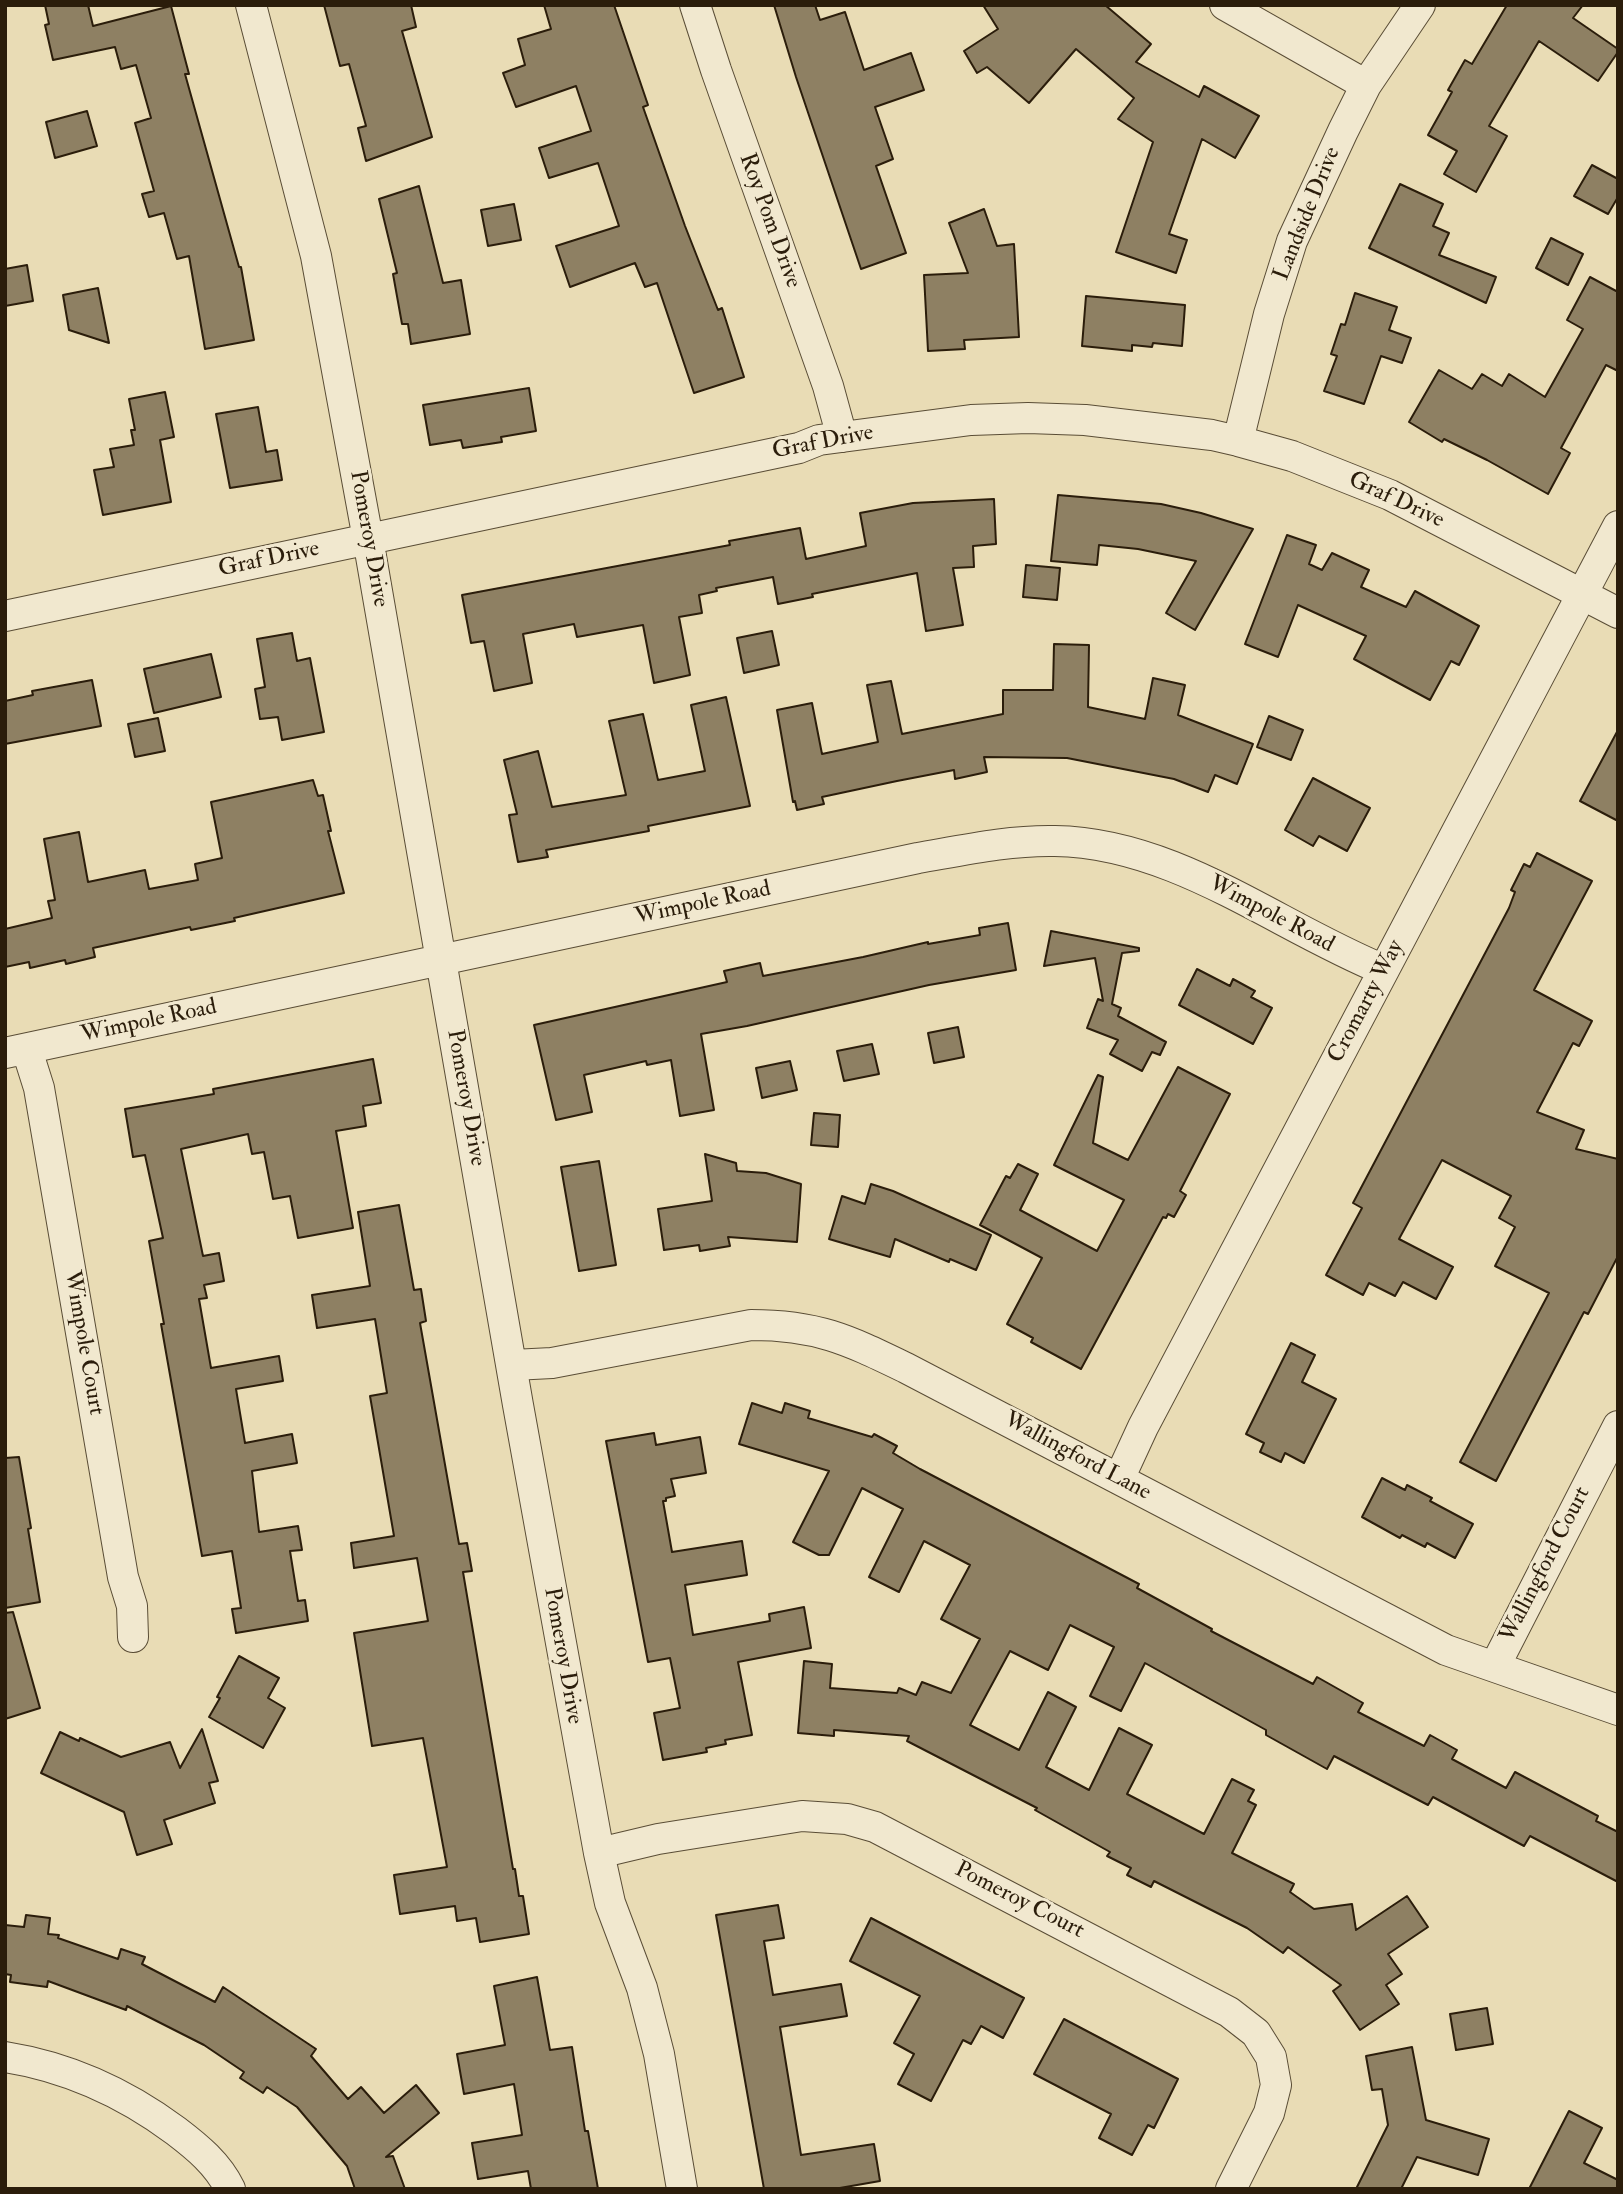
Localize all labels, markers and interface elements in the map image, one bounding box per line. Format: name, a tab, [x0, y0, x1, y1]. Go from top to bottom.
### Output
street label: Landside Drive	[1269, 143, 1347, 285]
street label: Roy Pom Drive	[732, 150, 806, 292]
street label: Graf Drive	[770, 420, 876, 466]
street label: Graf Drive	[1344, 467, 1448, 535]
street label: Pomeroy Drive	[342, 468, 394, 610]
street label: Graf Drive	[216, 536, 322, 584]
street label: Wimpole Road	[1203, 870, 1339, 960]
street label: Wimpole Road	[633, 876, 773, 932]
street label: Cromarty Way	[1323, 936, 1411, 1068]
street label: Wimpole Road	[79, 994, 219, 1050]
street label: Pomeroy Drive	[439, 1027, 491, 1169]
street label: Wimpole Court	[57, 1269, 109, 1417]
street label: Wallingford Lane	[999, 1407, 1155, 1507]
street label: Wallingford Court	[1495, 1483, 1597, 1647]
street label: Pomeroy Drive	[536, 1585, 588, 1727]
street label: Pomeroy Court	[950, 1857, 1088, 1945]

